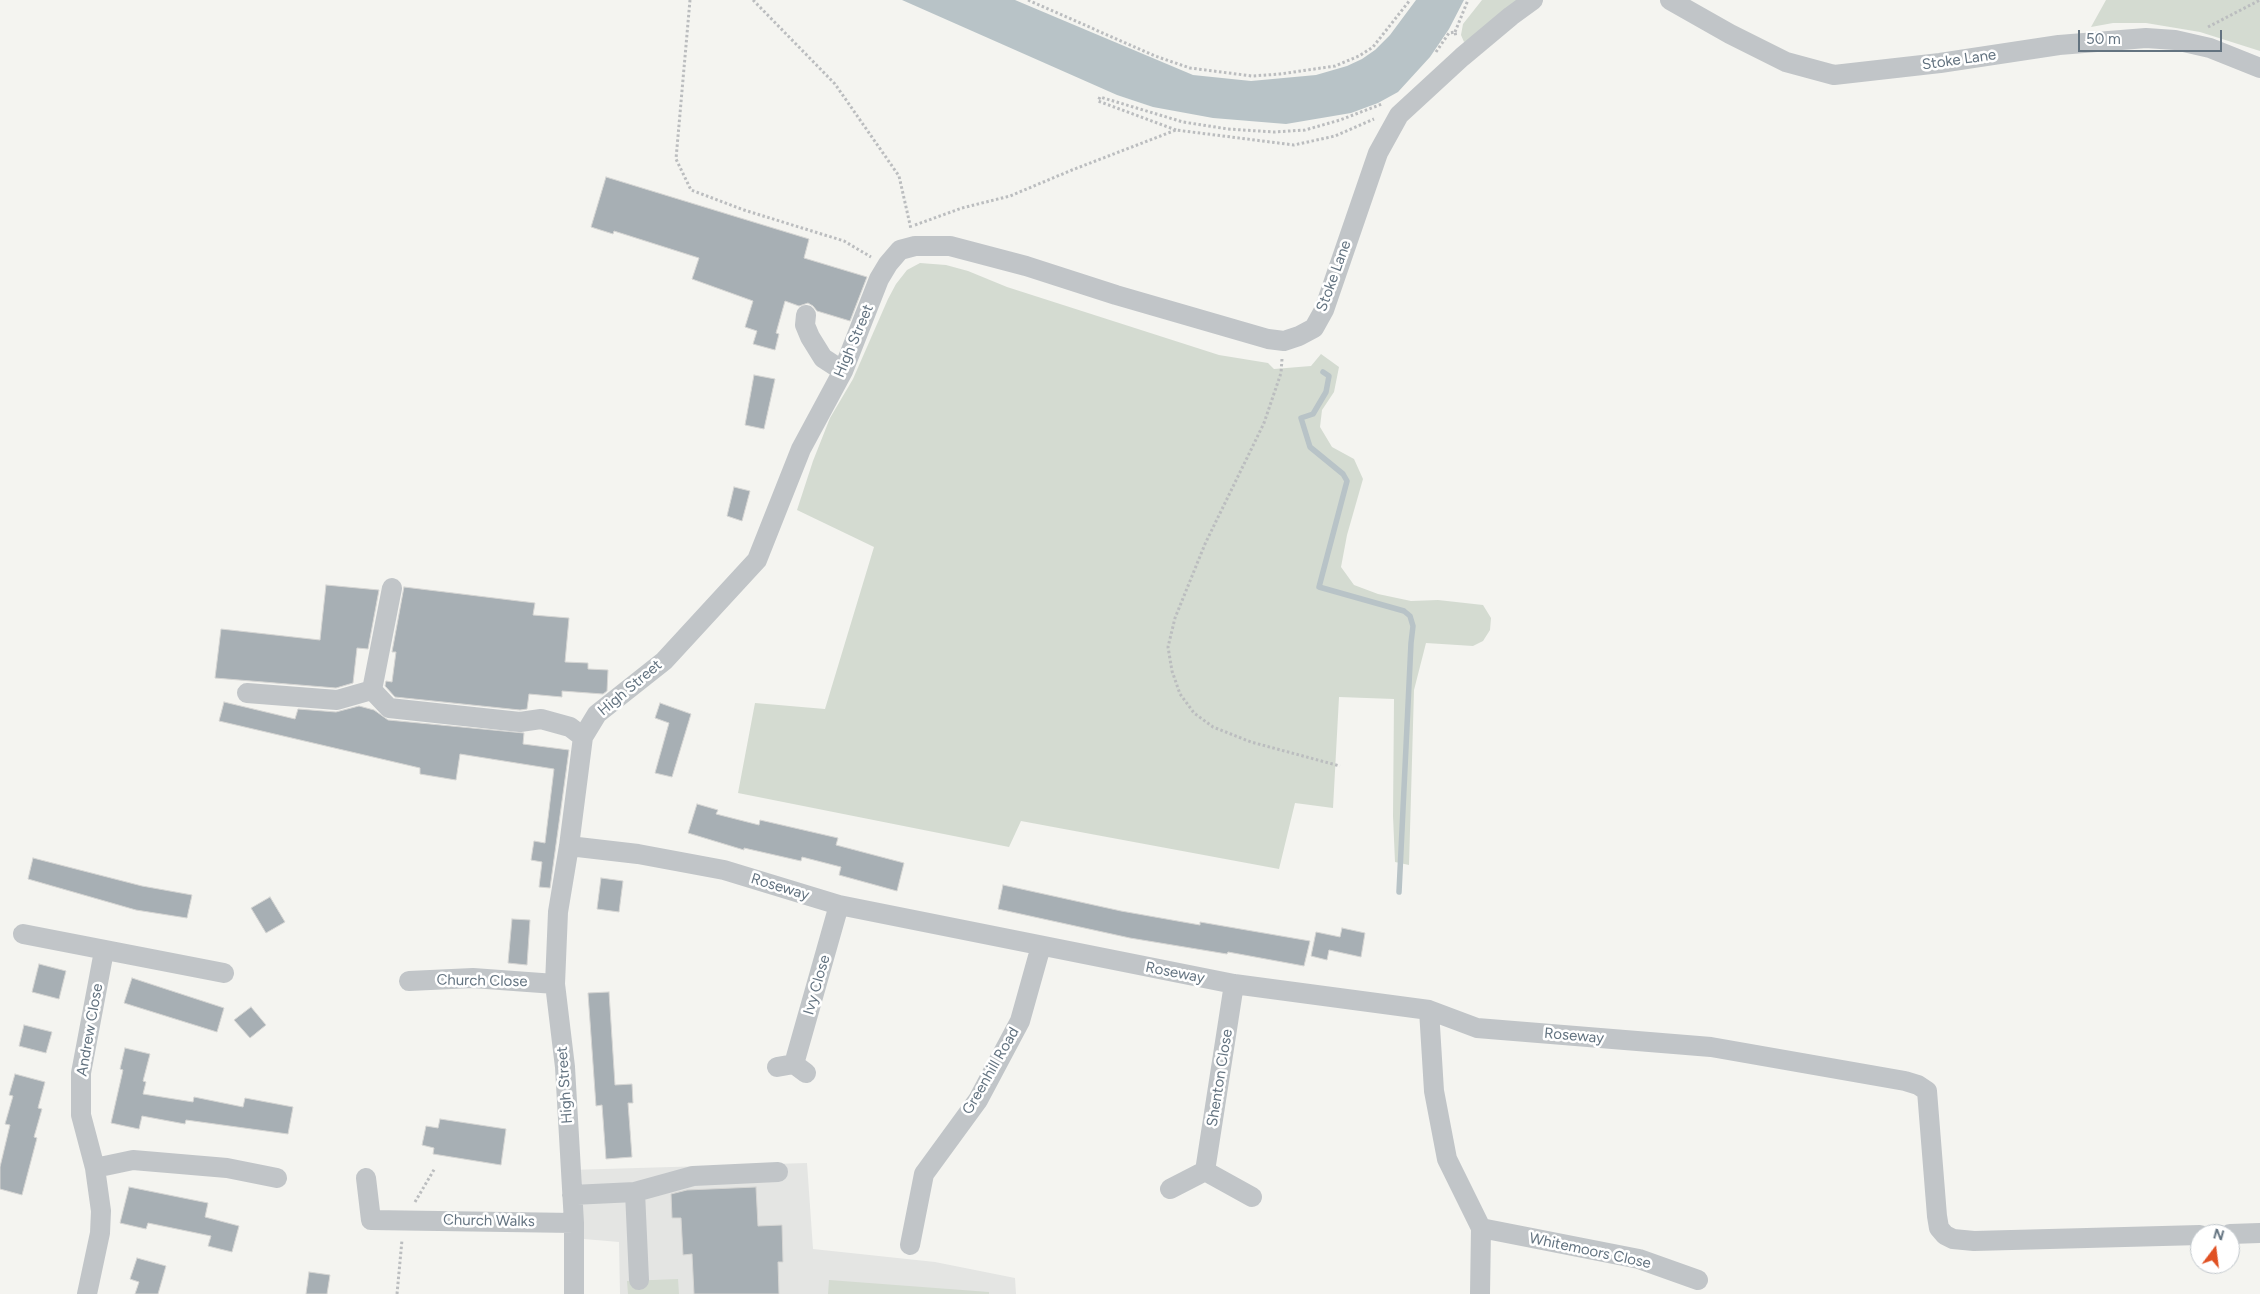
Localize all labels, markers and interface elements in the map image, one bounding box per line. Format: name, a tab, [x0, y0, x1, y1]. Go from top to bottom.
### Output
scale bar	[2080, 20, 2224, 52]
text: 50 m	[2086, 30, 2121, 48]
street label: Stoke Lane	[1921, 46, 1997, 74]
street label: Stoke Lane	[1313, 238, 1355, 314]
street label: High Street	[831, 302, 877, 380]
street label: High Street	[594, 656, 666, 720]
street label: Roseway	[749, 870, 811, 904]
street label: Ivy Close	[800, 953, 834, 1017]
street label: Roseway	[1144, 958, 1206, 988]
street label: Church Close	[436, 971, 528, 991]
street label: Andrew Close	[73, 982, 107, 1078]
street label: Greenhill Road	[959, 1024, 1023, 1118]
street label: Roseway	[1543, 1024, 1605, 1048]
street label: Shenton Close	[1203, 1028, 1237, 1128]
street label: High Street	[553, 1046, 577, 1124]
street label: Church Walks	[443, 1211, 535, 1231]
north arrow	[2190, 1224, 2240, 1274]
text: N	[2211, 1225, 2226, 1245]
street label: Whitemoors Close	[1527, 1229, 1653, 1273]

